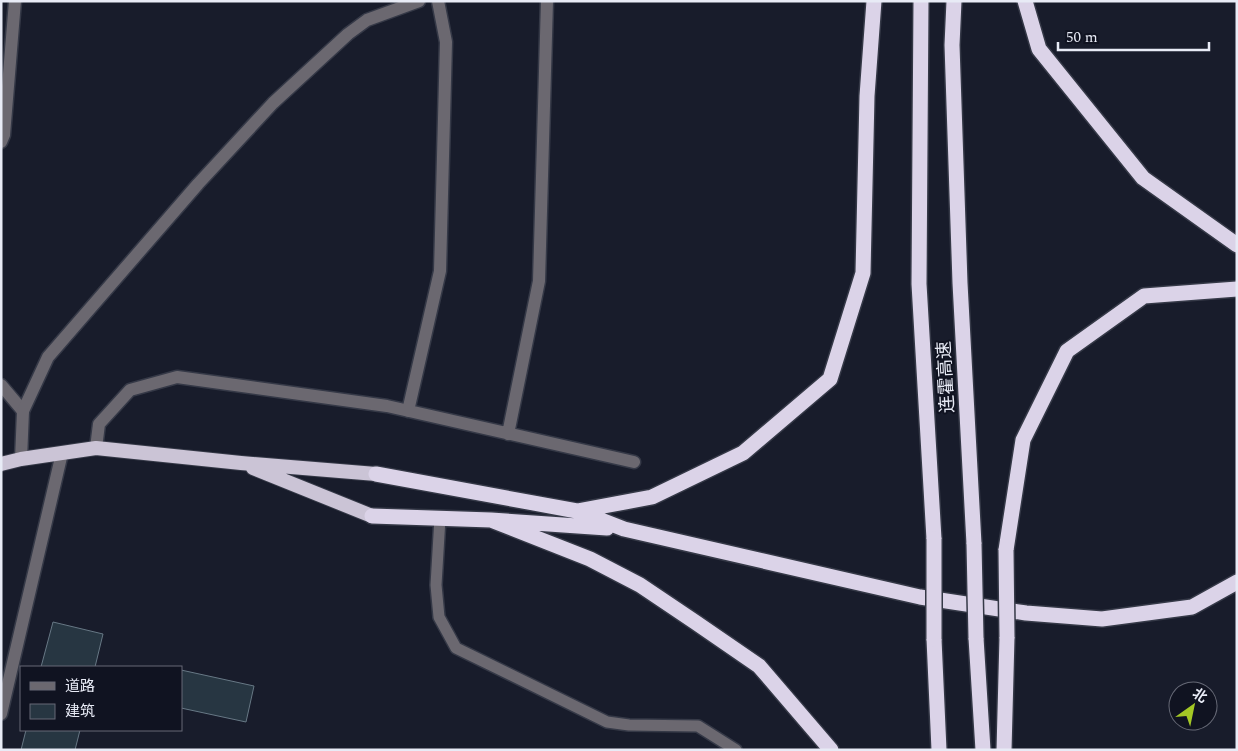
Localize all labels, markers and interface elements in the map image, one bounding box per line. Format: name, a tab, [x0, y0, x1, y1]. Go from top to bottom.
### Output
scale bar	[1058, 20, 1209, 52]
text: 50 m	[1066, 26, 1098, 49]
street label: 连霍高速	[931, 340, 961, 414]
legend	[20, 666, 182, 731]
text: 道路	[65, 675, 95, 698]
north arrow	[1168, 681, 1218, 731]
text: 北	[1188, 683, 1211, 708]
text: 建筑	[65, 700, 95, 723]

